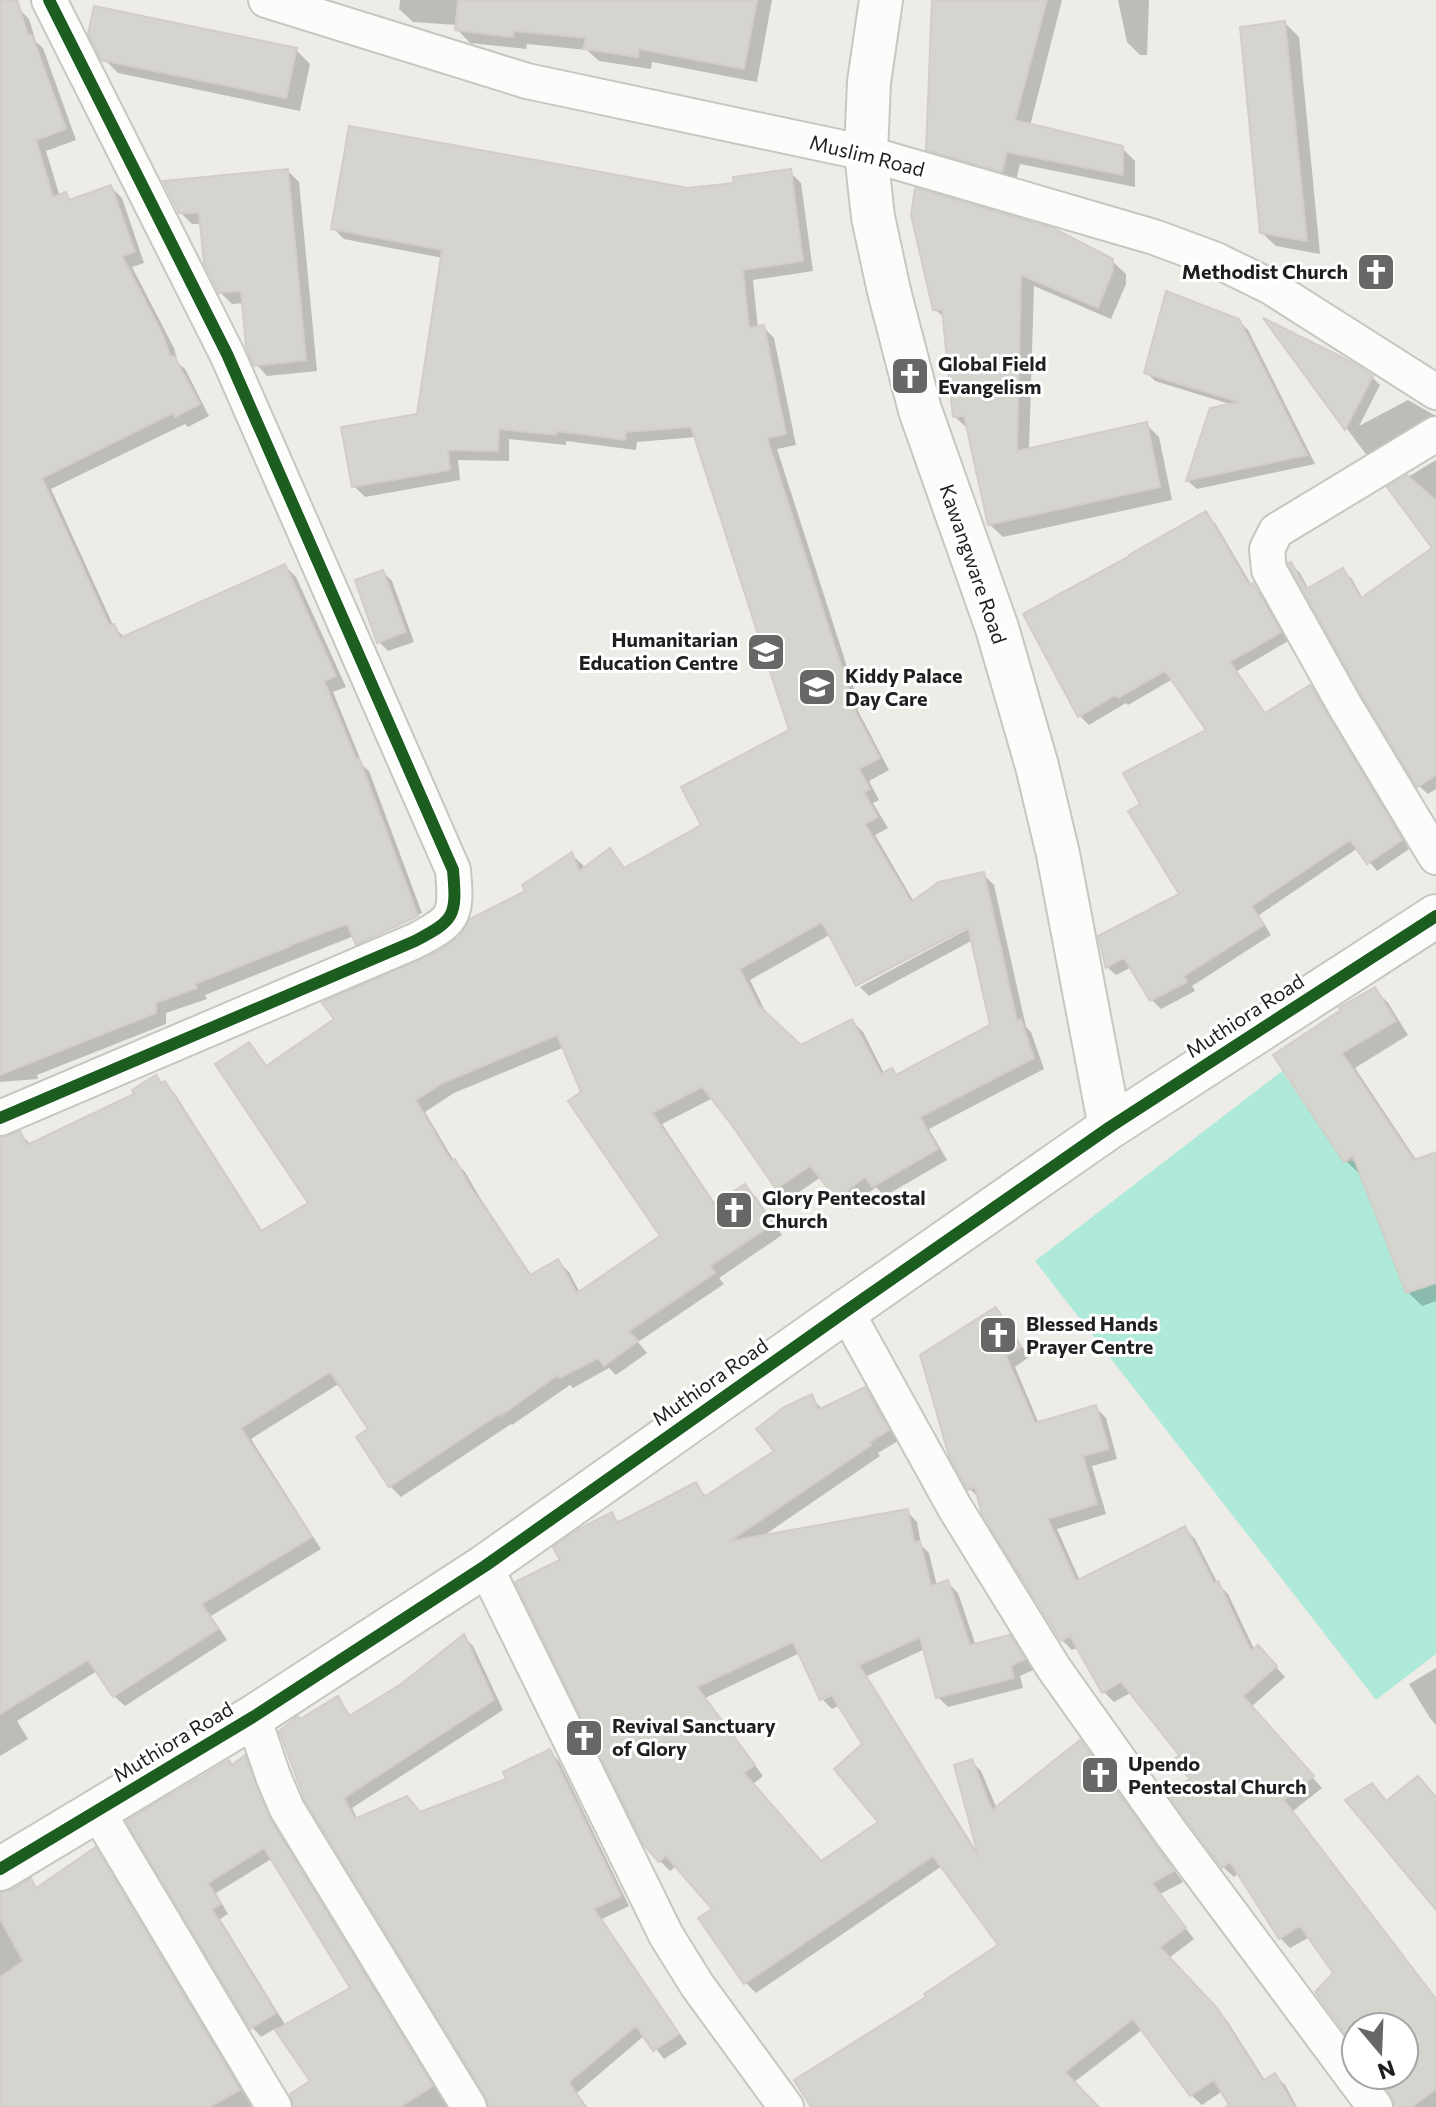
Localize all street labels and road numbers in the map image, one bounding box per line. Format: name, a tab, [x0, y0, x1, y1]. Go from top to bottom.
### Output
street label: Muslim Road	[807, 129, 927, 181]
street label: Kawangware Road	[935, 481, 1013, 647]
street label: Muthiora Road	[1181, 968, 1308, 1062]
street label: Muthiora Road	[647, 1332, 772, 1430]
street label: Muthiora Road	[108, 1696, 237, 1786]

